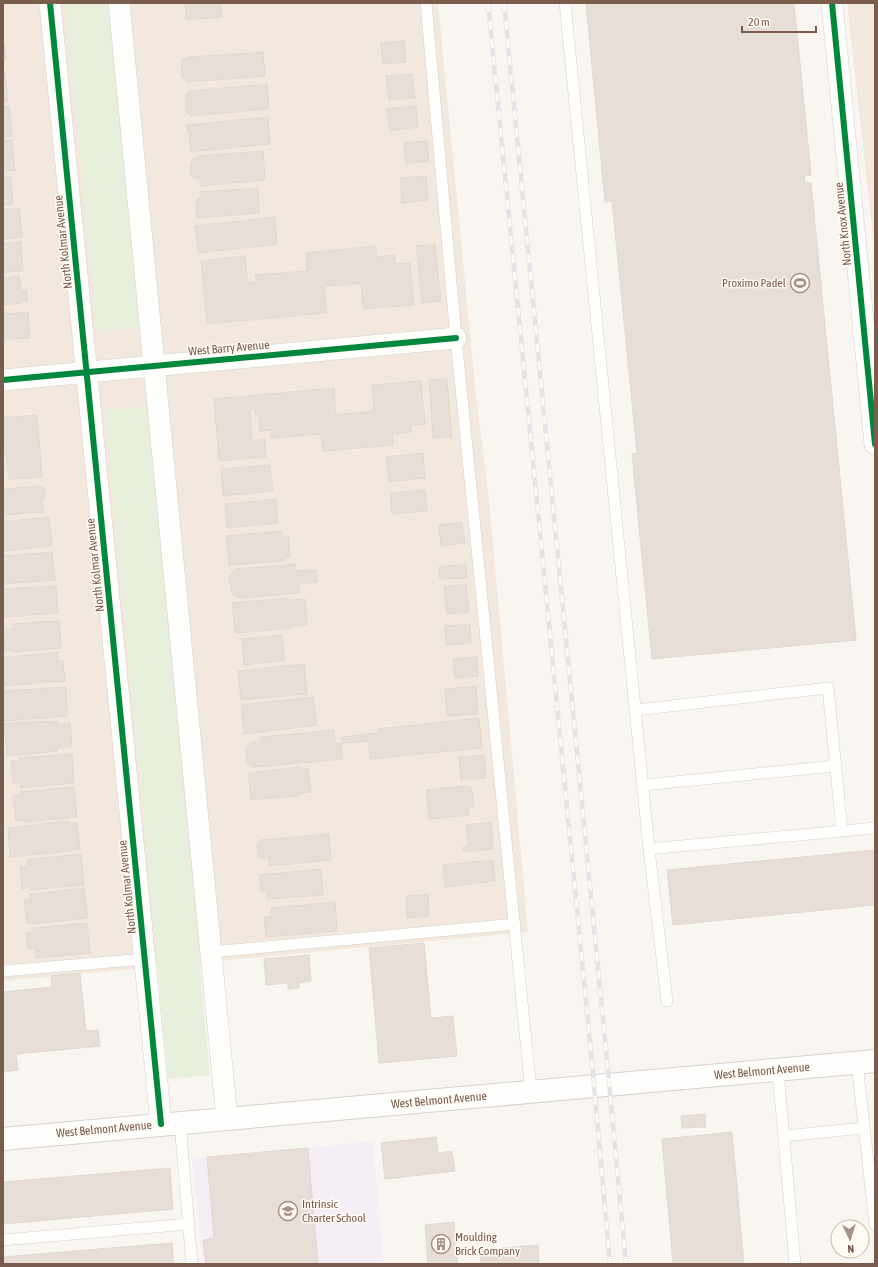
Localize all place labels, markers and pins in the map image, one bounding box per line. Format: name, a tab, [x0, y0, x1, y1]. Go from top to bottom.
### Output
sports icon: Proximo Padel	[789, 272, 811, 294]
place label: Proximo Padel	[722, 276, 787, 290]
place label: Intrinsic Charter School	[302, 1197, 367, 1225]
school or university icon: Intrinsic Charter School	[277, 1200, 299, 1222]
place label: Moulding Brick Company	[455, 1230, 520, 1258]
building icon: Moulding Brick Company	[430, 1233, 452, 1255]

